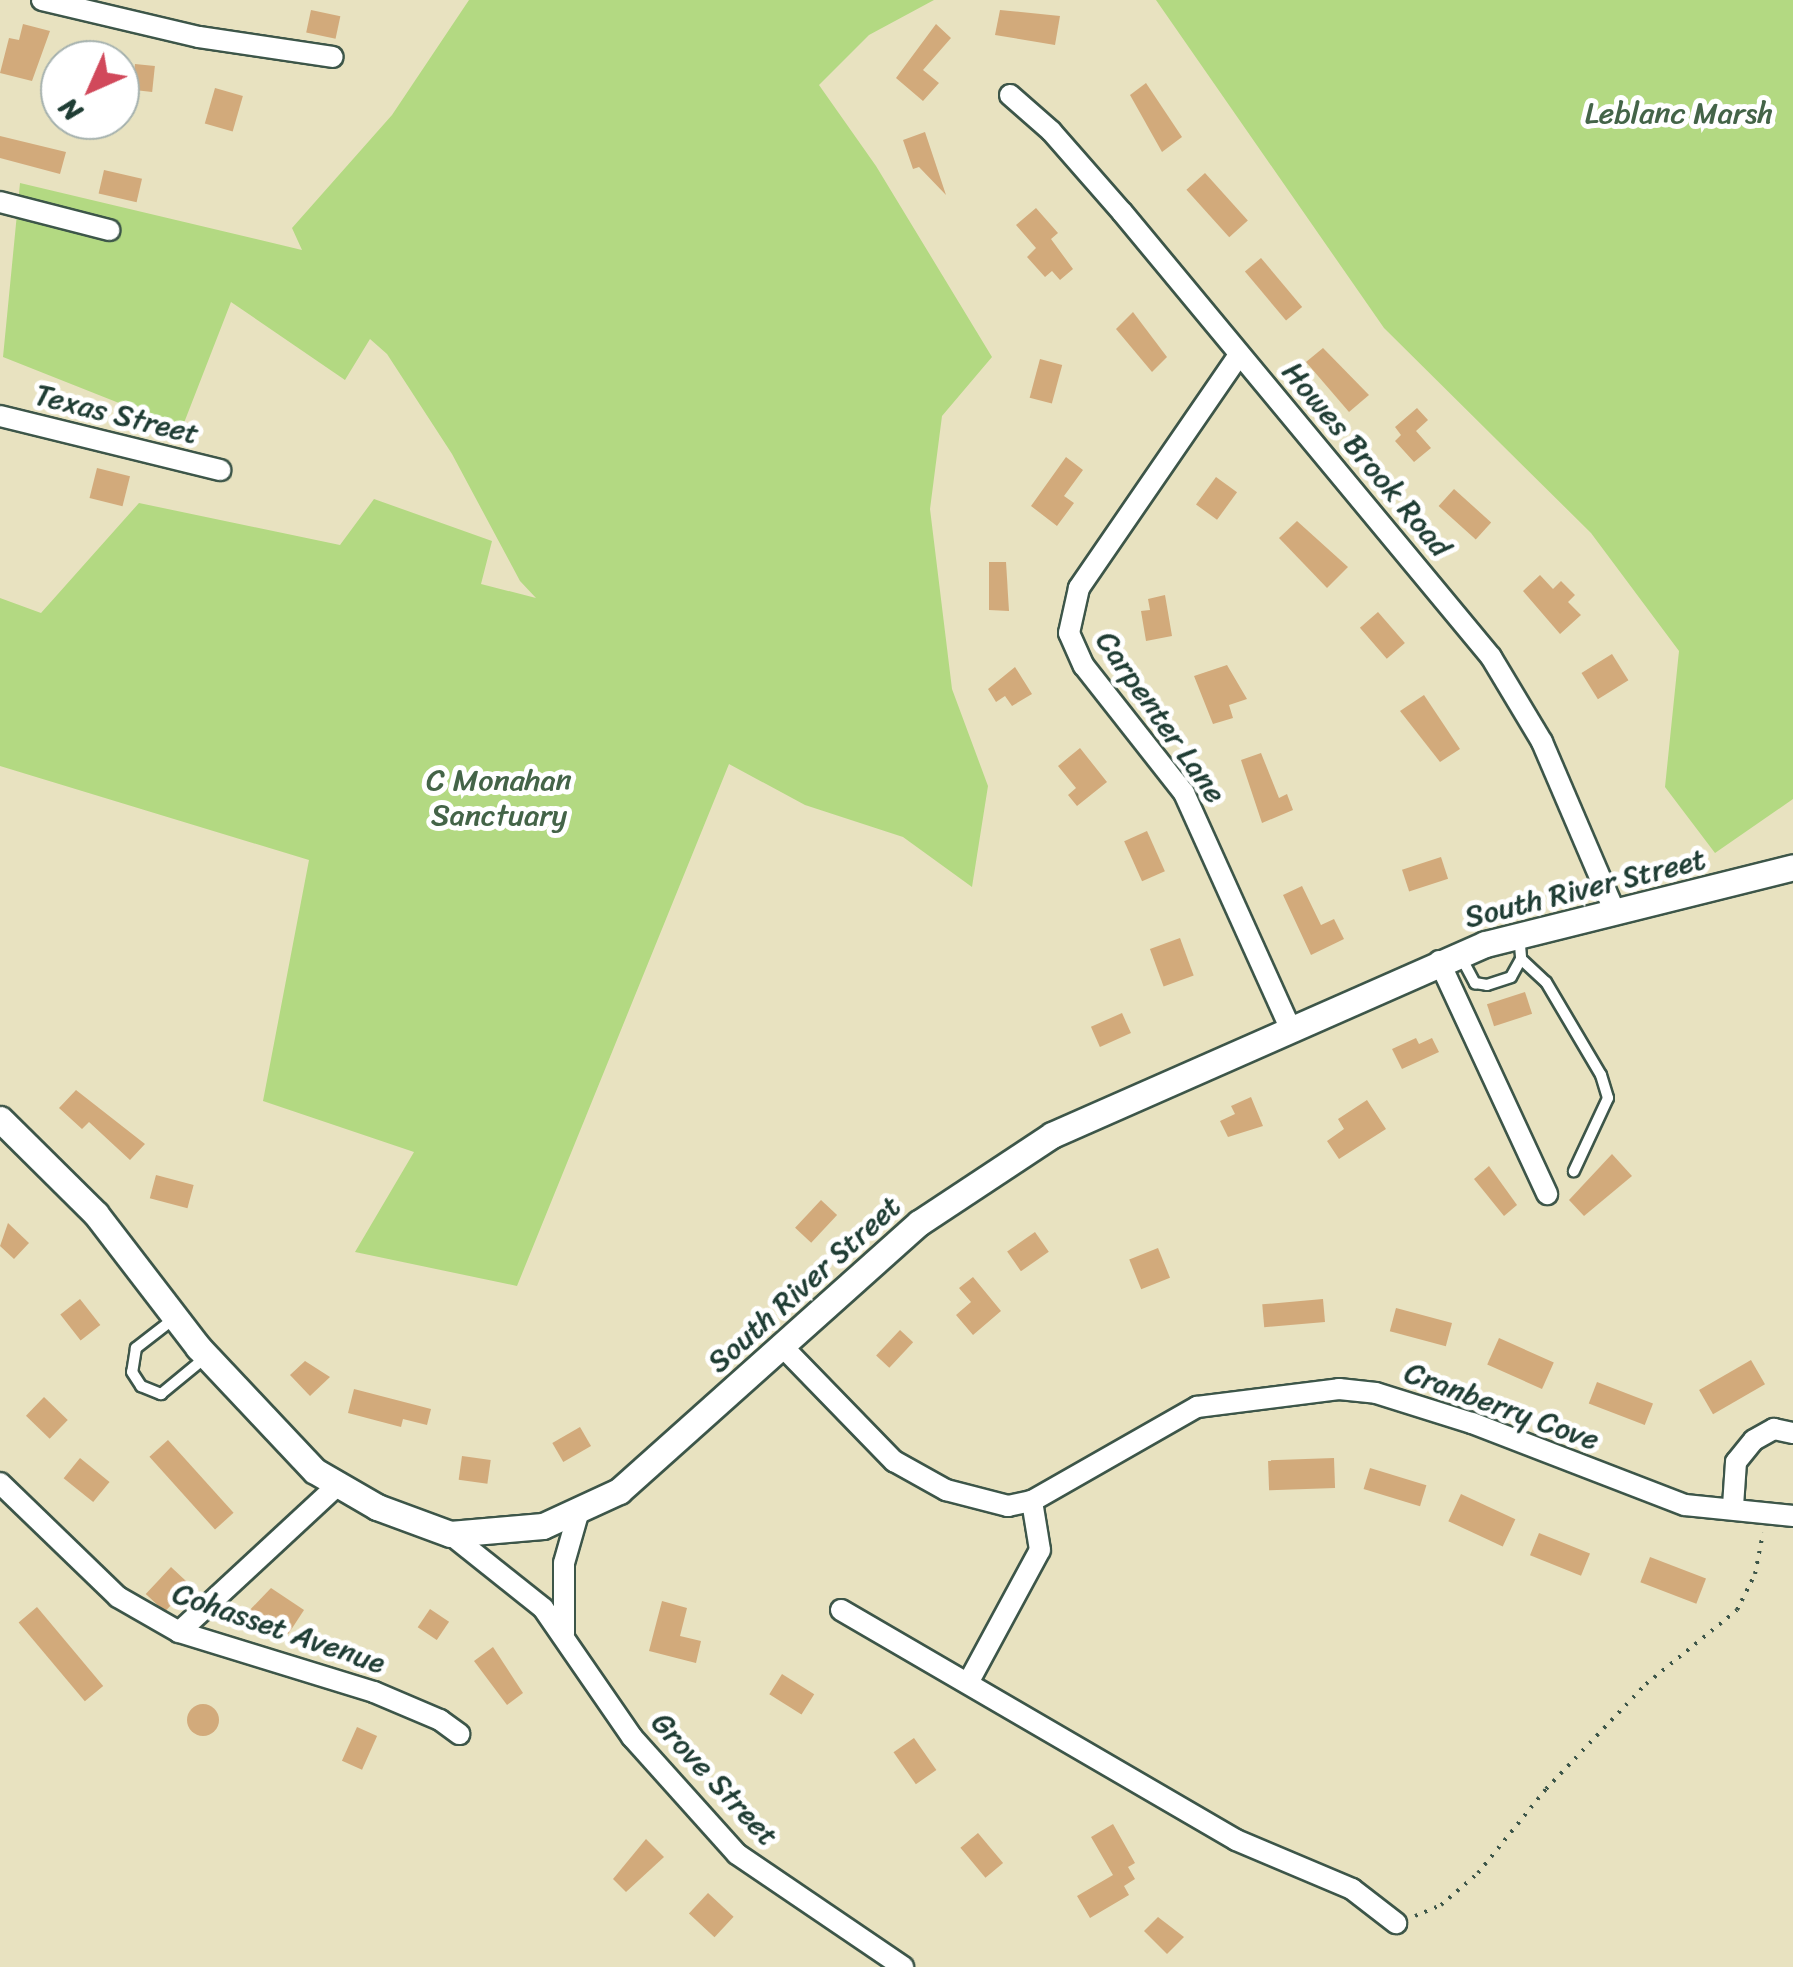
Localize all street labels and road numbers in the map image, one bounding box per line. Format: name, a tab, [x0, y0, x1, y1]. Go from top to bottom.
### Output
street label: Howes Brook Road	[1275, 354, 1459, 564]
street label: Texas Street	[31, 376, 203, 452]
street label: Carpenter Lane	[1088, 624, 1234, 810]
street label: South River Street	[1459, 840, 1711, 936]
street label: South River Street	[699, 1187, 909, 1381]
street label: Cranberry Cove	[1400, 1354, 1604, 1458]
street label: Cohasset Avenue	[168, 1575, 390, 1681]
street label: Grove Street	[644, 1704, 786, 1854]

